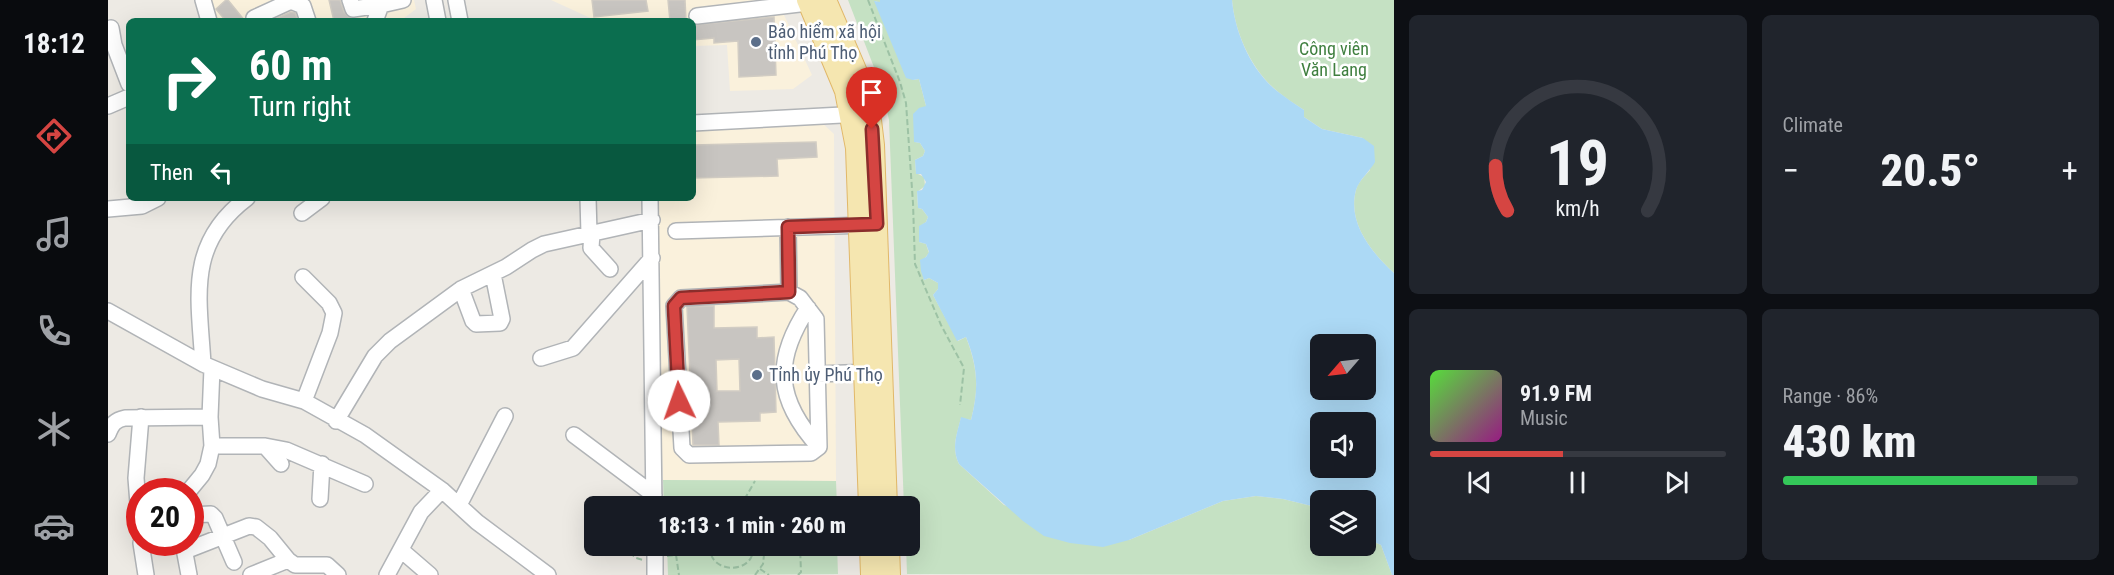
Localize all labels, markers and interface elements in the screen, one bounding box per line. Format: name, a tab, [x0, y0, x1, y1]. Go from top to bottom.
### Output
place label: Bảo hiểm xã hội tỉnh Phú Thọ	[768, 21, 881, 63]
text: 18:12	[23, 28, 85, 60]
marker: Bảo hiểm xã hội tỉnh Phú Thọ	[749, 35, 763, 49]
park label: Công viên Văn Lang	[1299, 38, 1369, 80]
text: 60 m	[249, 41, 332, 90]
icon: right	[150, 42, 228, 120]
pin	[846, 67, 897, 129]
icon: arrive	[855, 76, 888, 109]
text: Turn right	[249, 91, 351, 123]
text: Climate	[1783, 113, 1843, 137]
icon: directions	[33, 115, 75, 157]
text: 19	[1546, 127, 1609, 200]
text: 20.5°	[1880, 144, 1980, 197]
text: −	[1783, 151, 1799, 190]
text: +	[2062, 151, 2078, 190]
icon: left	[205, 156, 238, 189]
text: Then	[150, 160, 193, 185]
text: km/h	[1556, 197, 1600, 222]
icon: music	[33, 213, 75, 255]
icon: phone	[33, 310, 75, 352]
north arrow	[1310, 334, 1376, 400]
map controls	[1310, 334, 1376, 556]
place label: Tỉnh ủy Phú Thọ	[769, 364, 883, 385]
marker: Tỉnh ủy Phú Thọ	[750, 368, 764, 382]
position arrow	[647, 369, 711, 433]
text: 91.9 FM	[1520, 381, 1592, 406]
text: Range · 86%	[1783, 384, 1878, 408]
text: Music	[1520, 406, 1568, 430]
icon: climate	[33, 408, 75, 450]
button: sound	[1310, 412, 1376, 478]
text: 430 km	[1783, 415, 1917, 468]
icon: previous	[1463, 466, 1496, 499]
icon: pause	[1561, 466, 1594, 499]
icon: next	[1660, 466, 1693, 499]
speed limit sign: 20	[126, 478, 204, 556]
button: layers	[1310, 490, 1376, 556]
icon: car	[33, 505, 75, 547]
text: 18:13 · 1 min · 260 m	[658, 513, 846, 538]

